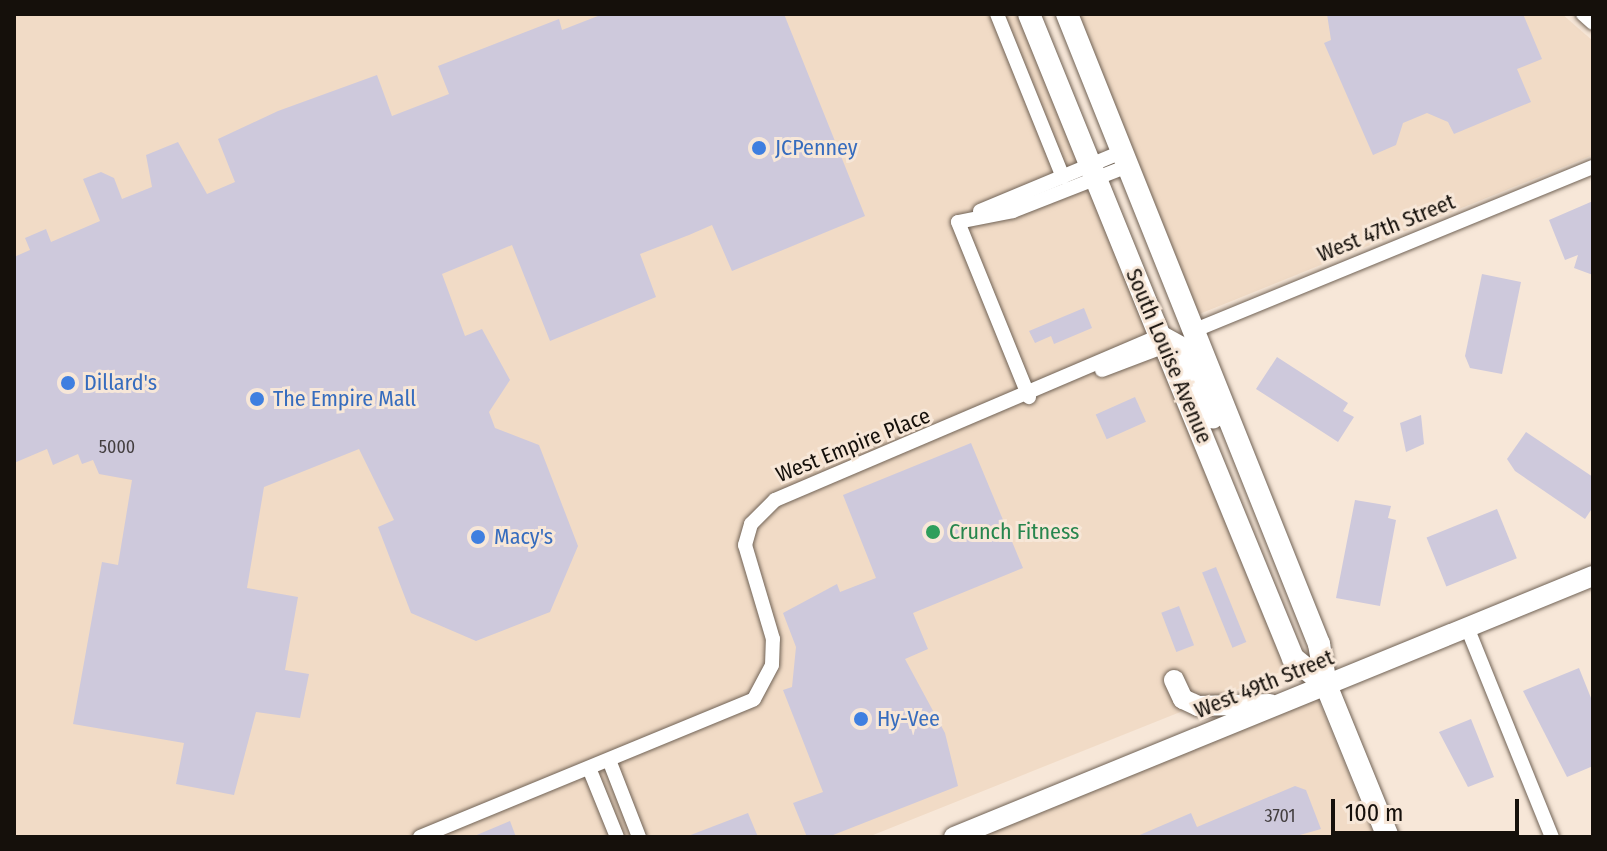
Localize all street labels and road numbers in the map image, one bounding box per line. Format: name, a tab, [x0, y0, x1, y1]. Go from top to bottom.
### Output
street label: West 47th Street	[1313, 188, 1459, 268]
street label: South Louise Avenue	[1120, 265, 1218, 447]
street label: West Empire Place	[772, 402, 934, 488]
street label: West 49th Street	[1190, 644, 1338, 724]

